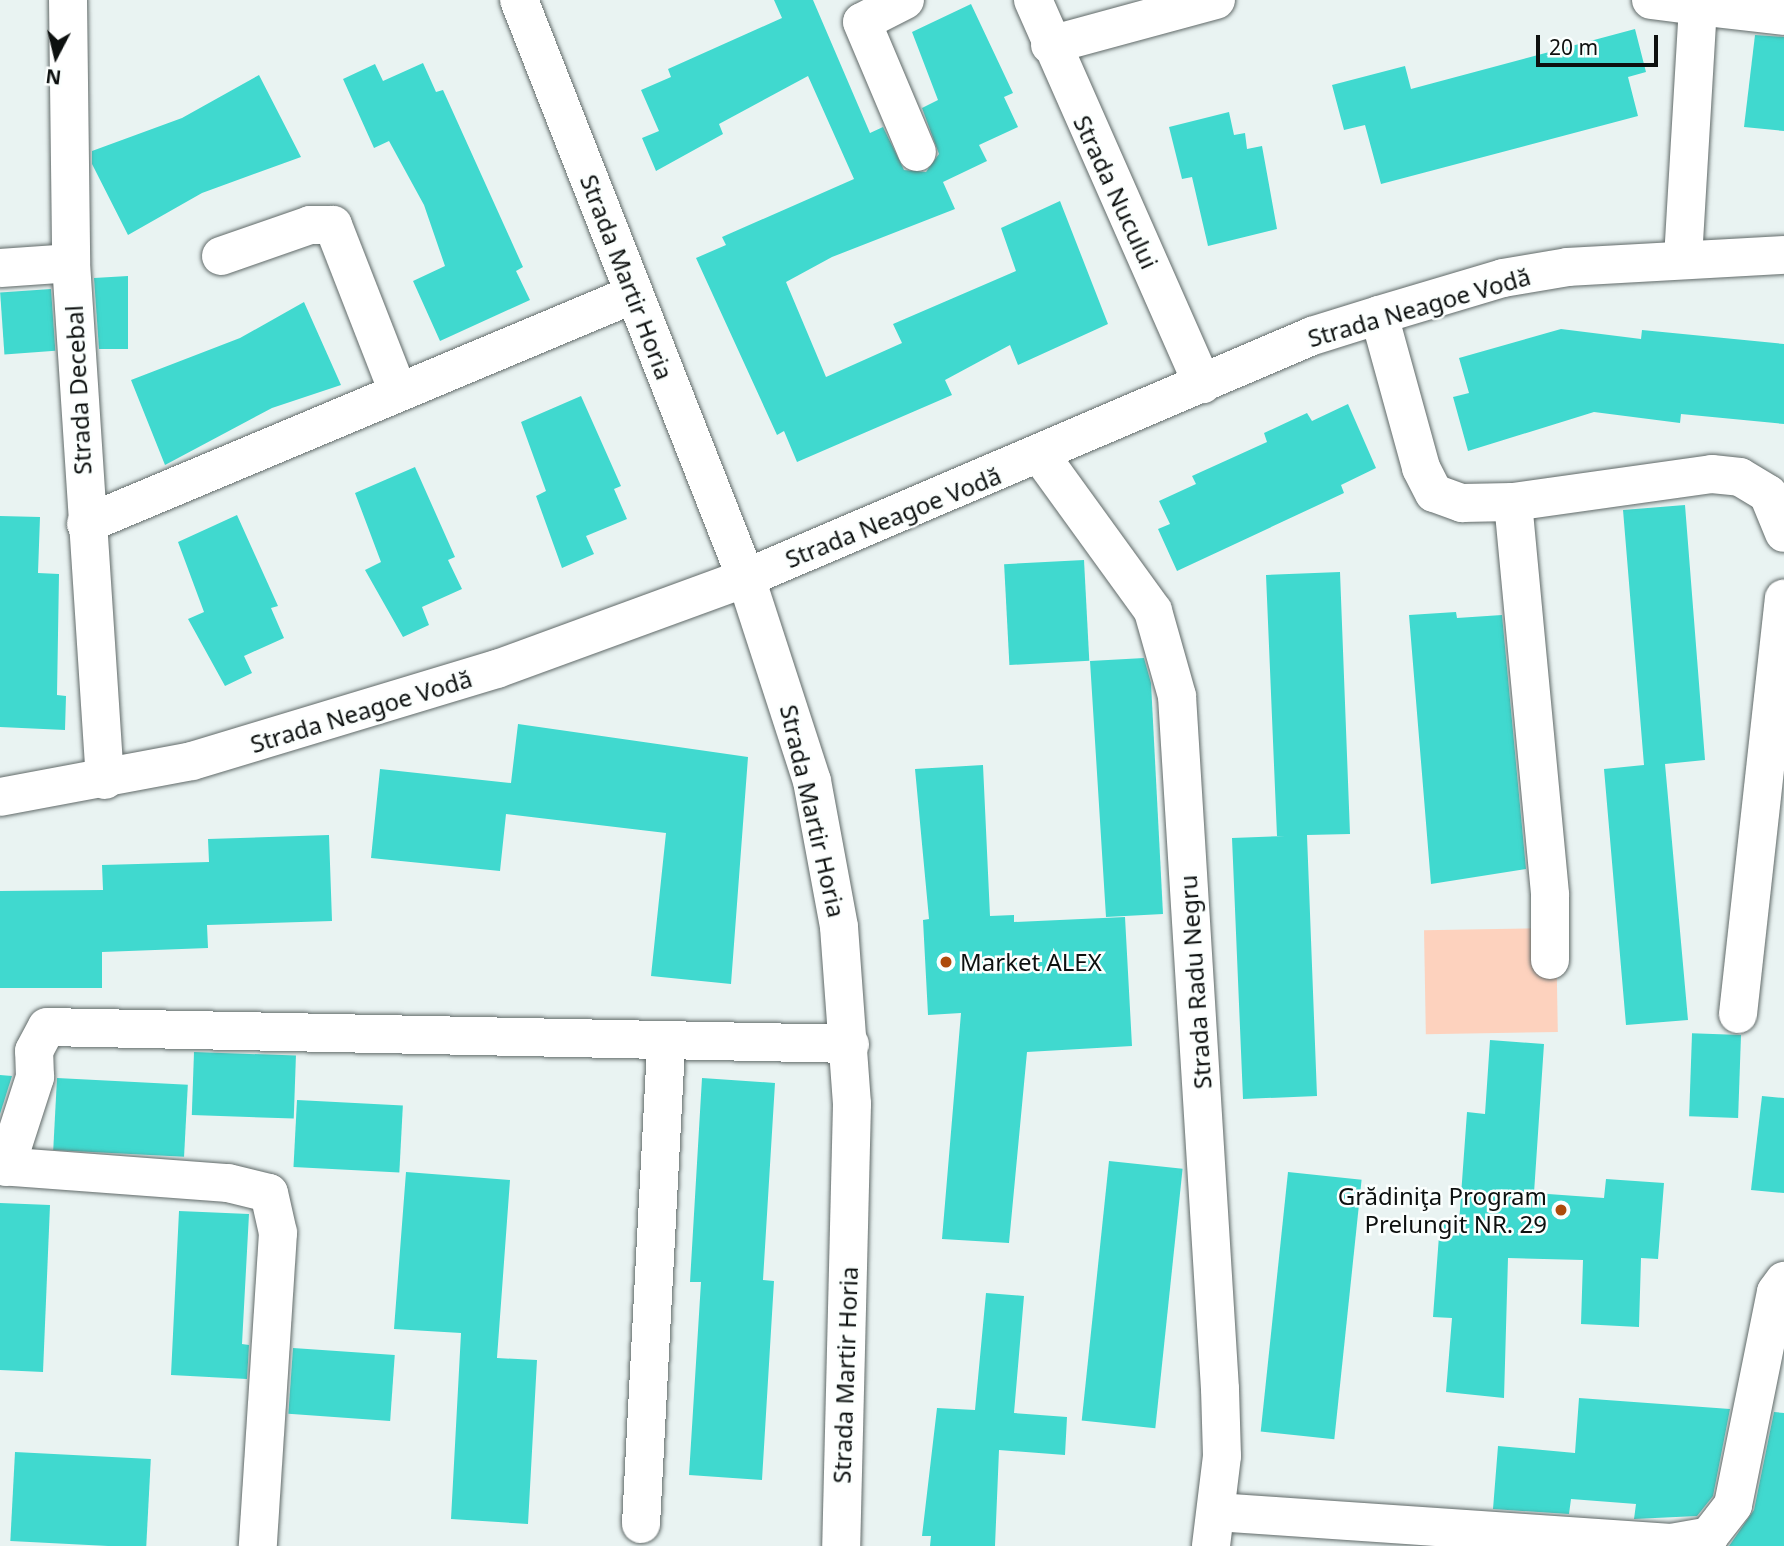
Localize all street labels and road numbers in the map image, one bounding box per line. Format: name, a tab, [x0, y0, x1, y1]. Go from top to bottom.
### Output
street label: Strada Nucului	[1068, 111, 1164, 273]
street label: Strada Martir Horia	[575, 170, 679, 384]
street label: Strada Neagoe Vodă	[1304, 261, 1534, 353]
street label: Strada Decebal	[59, 304, 97, 476]
street label: Strada Neagoe Vodă	[781, 461, 1005, 573]
street label: Strada Neagoe Vodă	[247, 664, 475, 758]
street label: Strada Martir Horia	[775, 702, 851, 920]
street label: Strada Radu Negru	[1173, 874, 1217, 1090]
street label: Strada Martir Horia	[827, 1266, 863, 1484]

